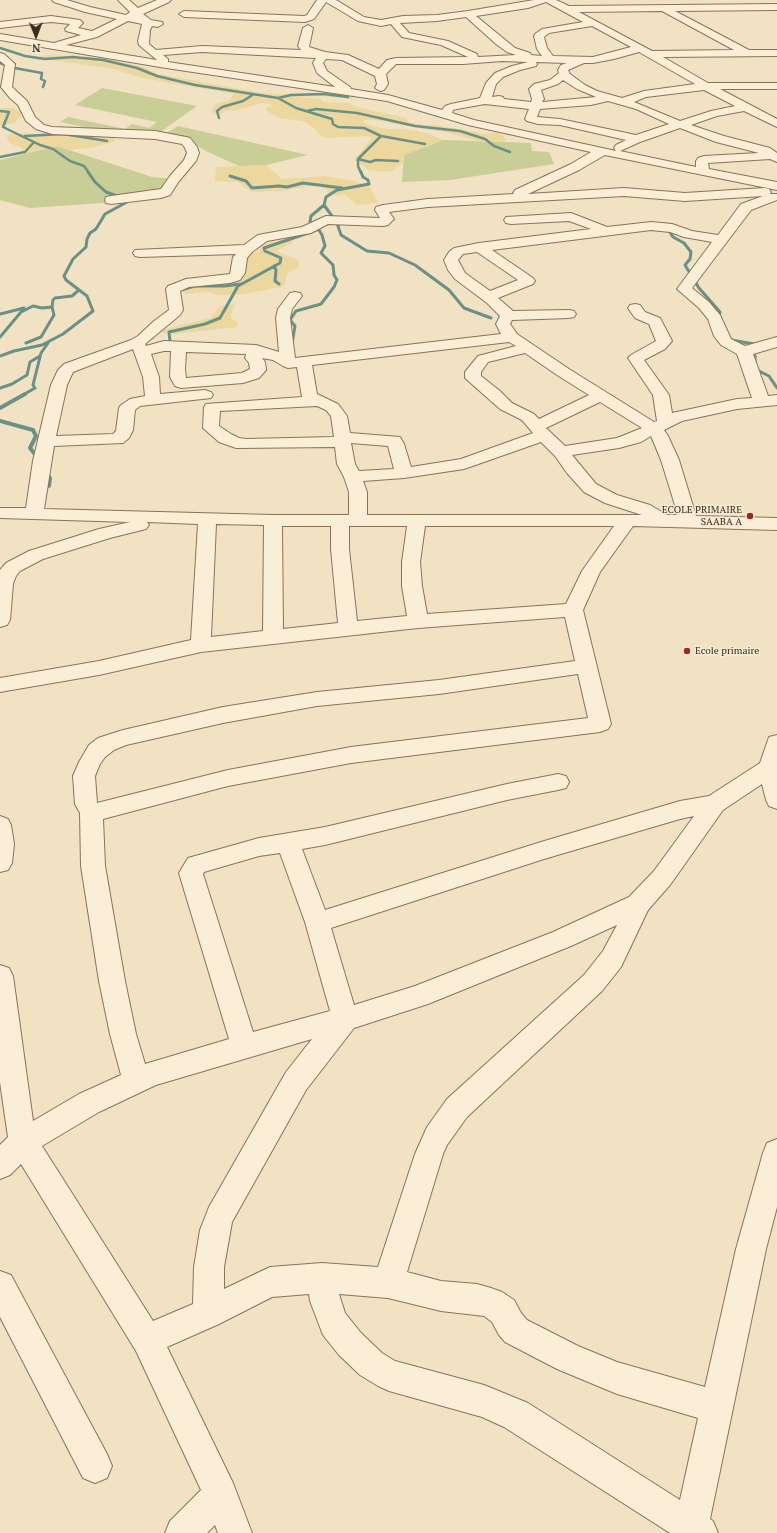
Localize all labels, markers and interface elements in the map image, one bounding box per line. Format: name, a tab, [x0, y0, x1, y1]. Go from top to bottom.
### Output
north arrow	[16, 16, 56, 56]
text: N	[32, 41, 41, 55]
place label: ECOLE PRIMAIRE SAABA A	[662, 504, 742, 528]
marker: ECOLE PRIMAIRE SAABA A	[745, 511, 755, 521]
place label: Ecole primaire	[695, 645, 759, 657]
marker: Ecole primaire	[682, 646, 692, 656]

